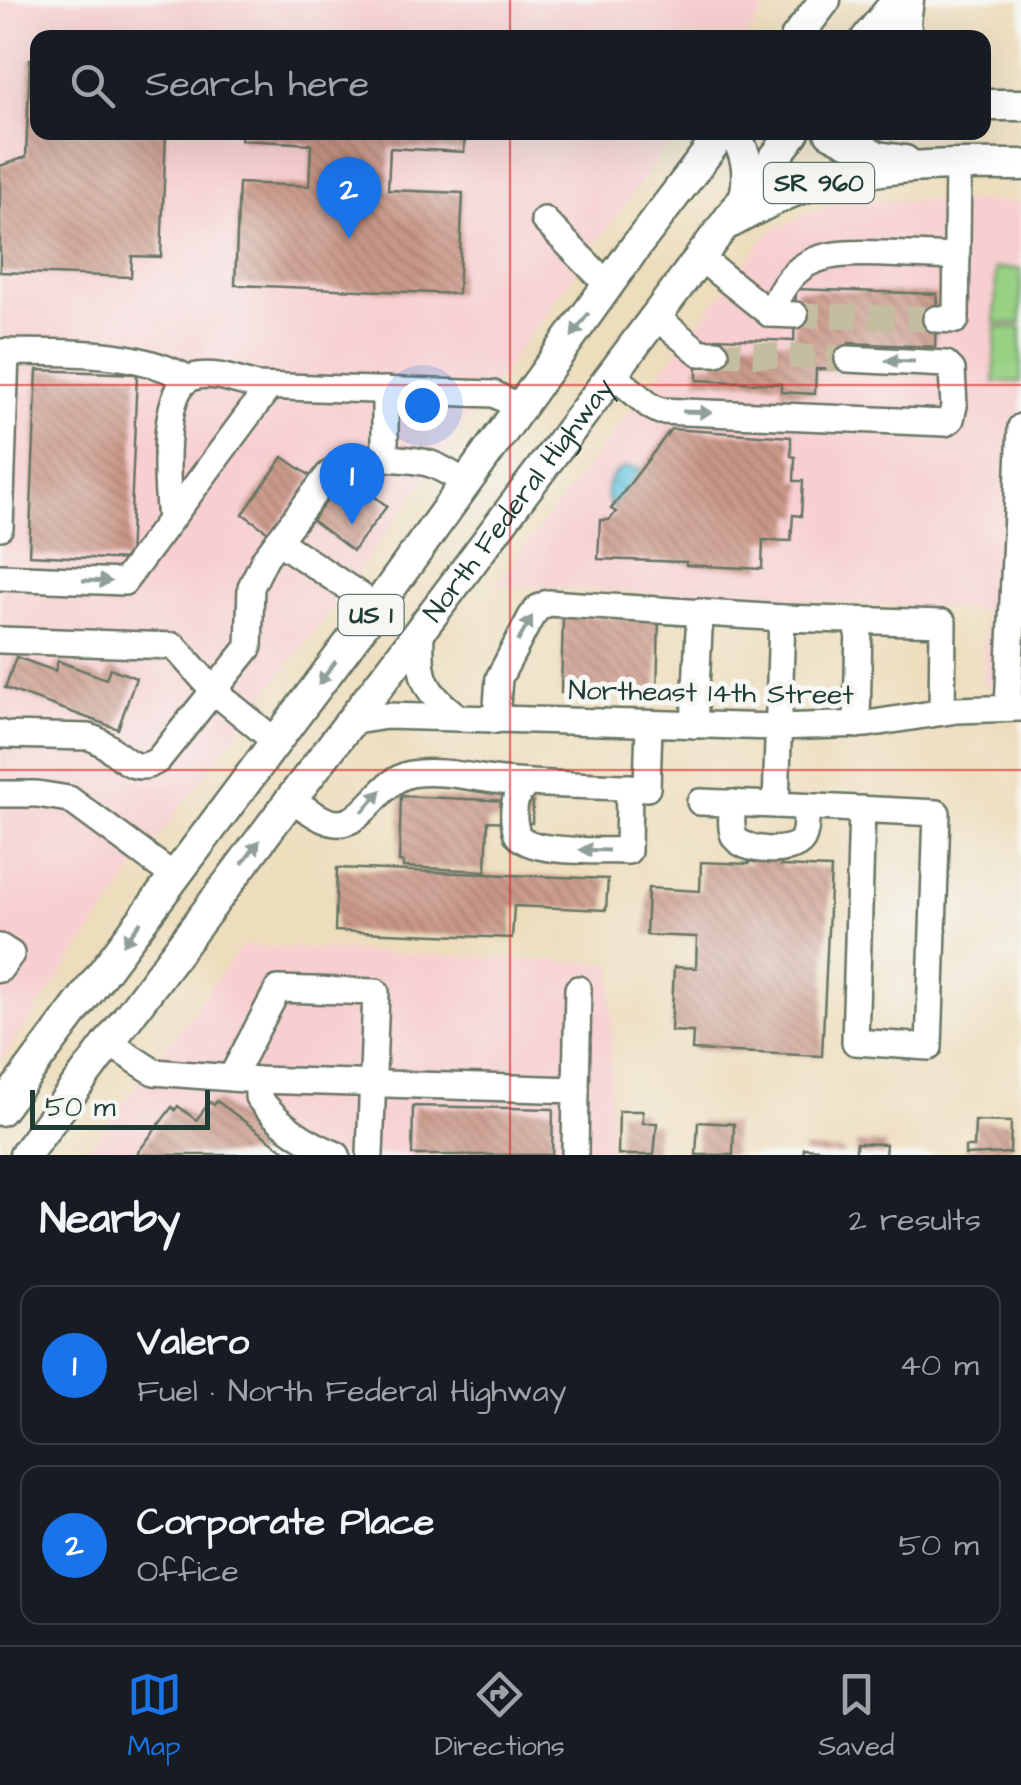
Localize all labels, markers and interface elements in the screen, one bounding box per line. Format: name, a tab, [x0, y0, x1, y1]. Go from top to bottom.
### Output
search box	[30, 30, 991, 140]
icon: search	[65, 58, 120, 113]
text: Search here	[145, 59, 369, 111]
pin: 2	[316, 156, 382, 239]
road number: SR 960	[764, 163, 874, 203]
one-way arrow	[570, 312, 590, 339]
one-way arrow	[883, 353, 915, 369]
street label: North Federal Highway	[414, 370, 624, 630]
your location	[397, 380, 448, 431]
one-way arrow	[681, 405, 713, 421]
pin: 1	[320, 442, 384, 525]
one-way arrow	[82, 574, 114, 590]
road number: US 1	[338, 595, 404, 635]
one-way arrow	[515, 615, 533, 643]
one-way arrow	[318, 660, 338, 686]
street label: Northeast 14th Street	[568, 671, 855, 715]
one-way arrow	[361, 789, 383, 814]
one-way arrow	[240, 839, 260, 865]
one-way arrow	[578, 841, 610, 857]
one-way arrow	[123, 920, 143, 947]
scale bar	[30, 1085, 210, 1130]
text: 50 m	[45, 1088, 116, 1127]
text: Nearby	[40, 1191, 180, 1249]
text: 2 results	[849, 1198, 981, 1243]
text: Valero	[137, 1317, 249, 1369]
text: 1	[72, 1343, 77, 1388]
text: 40 m	[899, 1343, 979, 1388]
text: Fuel · North Federal Highway	[137, 1369, 566, 1414]
text: Corporate Place	[137, 1497, 434, 1549]
text: 2	[65, 1523, 84, 1568]
text: 50 m	[898, 1523, 979, 1568]
text: Office	[137, 1549, 239, 1594]
tab: Map	[127, 1667, 182, 1766]
tab: Directions	[435, 1667, 565, 1766]
tab: Saved	[818, 1667, 894, 1766]

